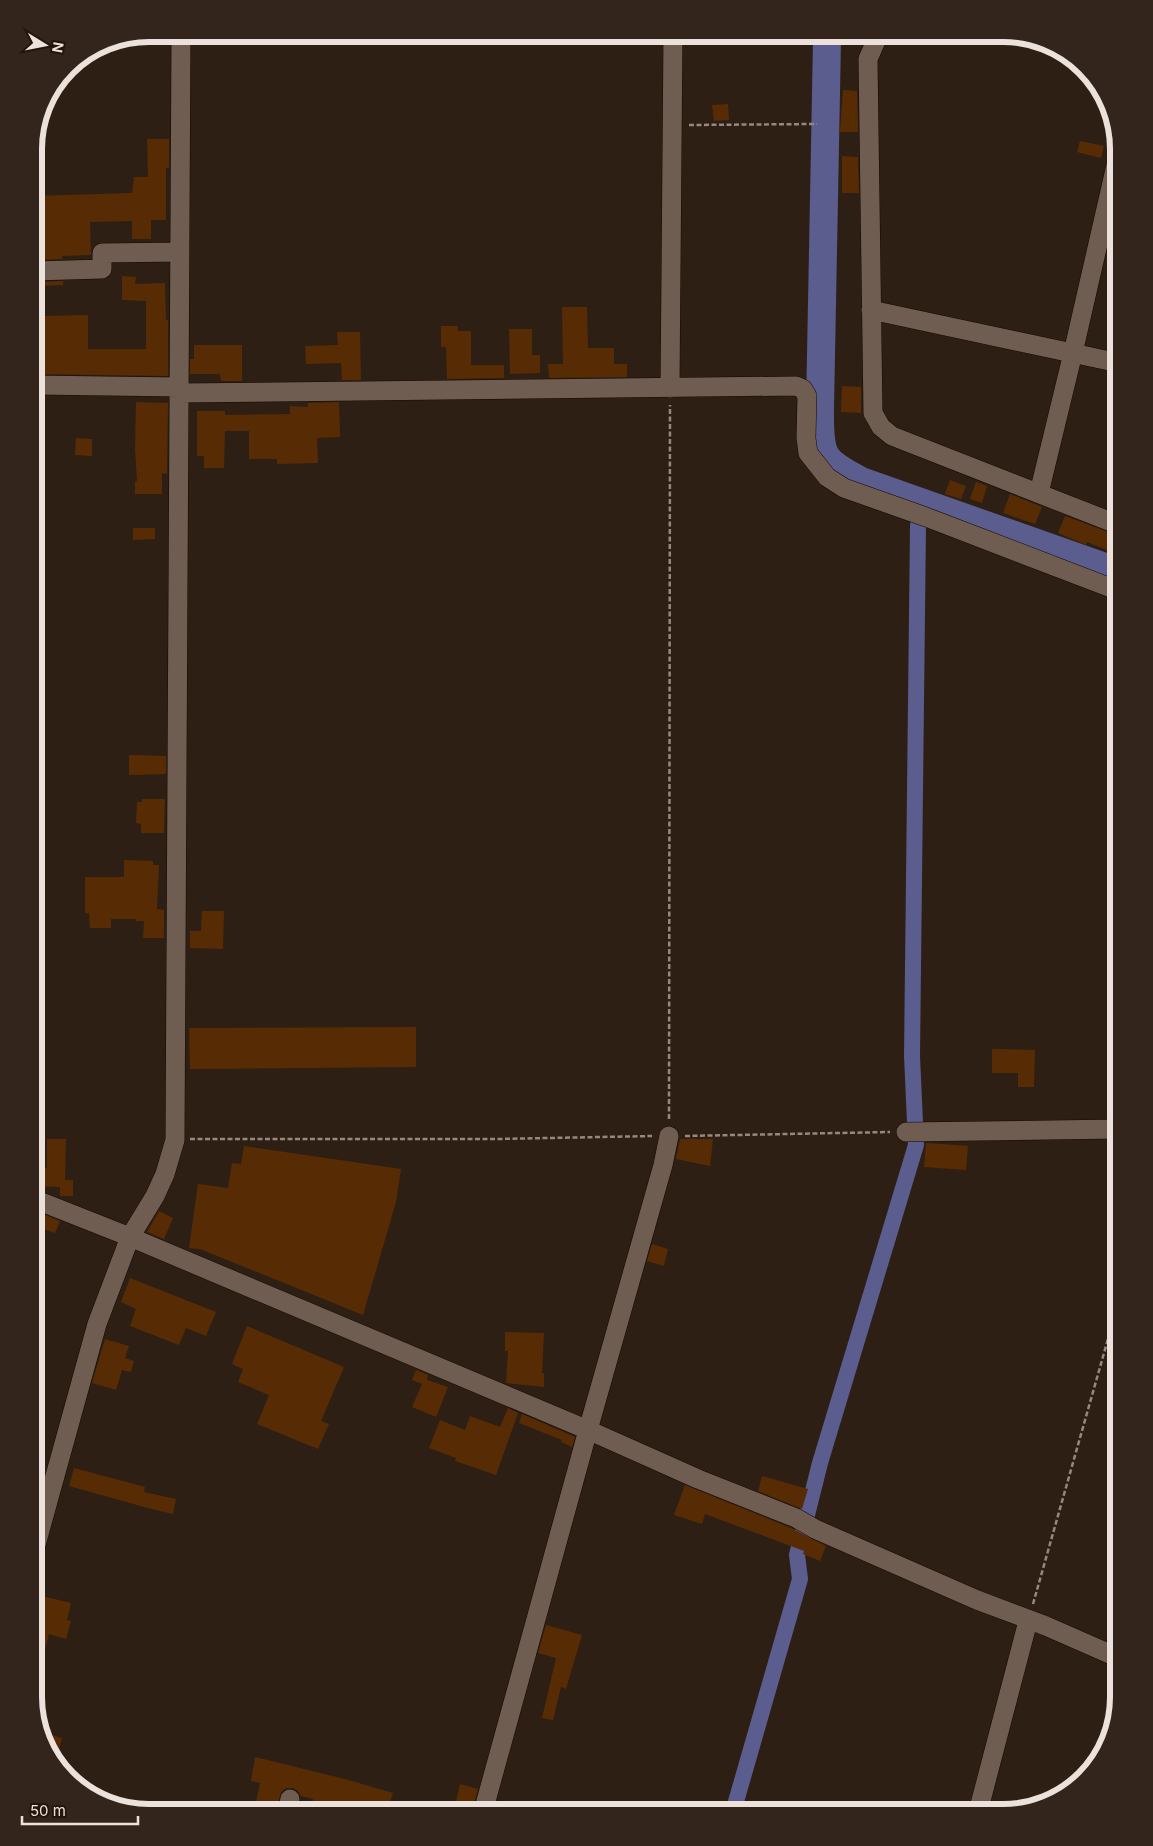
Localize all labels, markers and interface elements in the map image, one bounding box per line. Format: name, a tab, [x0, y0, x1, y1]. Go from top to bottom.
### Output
north arrow	[20, 20, 70, 70]
text: N	[49, 41, 68, 54]
scale bar	[22, 1794, 139, 1826]
text: 50 m	[30, 1801, 66, 1820]

